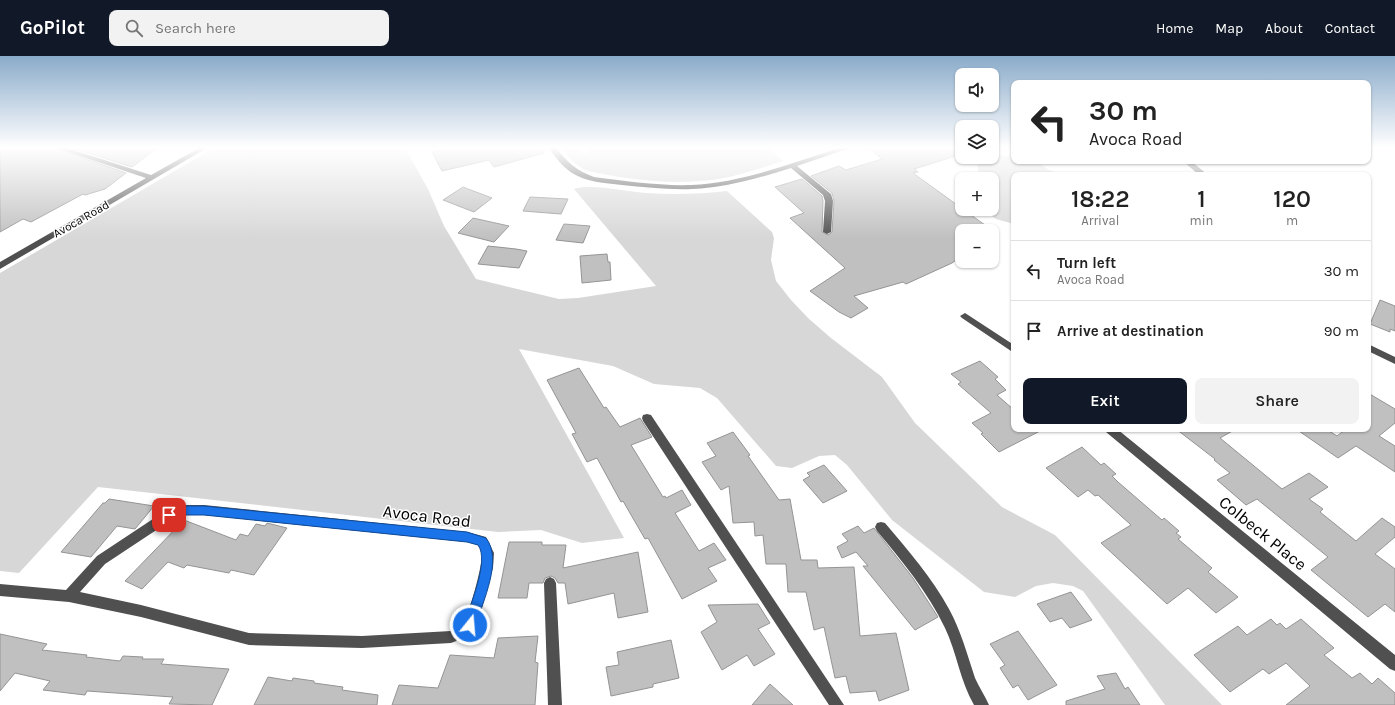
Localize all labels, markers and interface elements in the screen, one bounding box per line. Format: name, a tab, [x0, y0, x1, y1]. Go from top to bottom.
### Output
search box	[109, 10, 389, 46]
text: GoPilot	[20, 17, 85, 39]
icon: search	[123, 17, 145, 39]
text: Search here	[155, 19, 236, 37]
text: Home	[1156, 20, 1193, 37]
text: Map	[1215, 20, 1243, 37]
text: About	[1265, 20, 1303, 37]
text: Contact	[1325, 20, 1375, 37]
map controls	[955, 68, 999, 268]
button: sound	[955, 68, 999, 112]
text: 30 m	[1089, 94, 1158, 127]
icon: left	[1023, 96, 1075, 148]
button: layers	[955, 120, 999, 164]
text: Avoca Road	[1089, 128, 1183, 150]
button: +	[955, 172, 999, 216]
text: 18:22	[1071, 185, 1130, 213]
text: 1	[1197, 185, 1206, 213]
text: 120	[1273, 185, 1311, 213]
street label: Avoca Road	[50, 197, 112, 241]
text: Arrival	[1081, 213, 1119, 228]
text: min	[1190, 213, 1213, 228]
text: m	[1286, 213, 1298, 228]
button: −	[955, 224, 999, 268]
text: Turn left	[1057, 254, 1116, 272]
icon: left	[1023, 260, 1045, 282]
text: 30 m	[1324, 262, 1359, 280]
text: Avoca Road	[1057, 272, 1125, 287]
icon: arrive	[1023, 320, 1045, 342]
text: Arrive at destination	[1057, 322, 1204, 340]
text: 90 m	[1324, 322, 1359, 340]
button: Exit	[1023, 378, 1187, 424]
button: Share	[1195, 378, 1359, 424]
street label: Colbeck Place	[1215, 492, 1311, 574]
pin	[152, 498, 186, 532]
street label: Avoca Road	[382, 501, 472, 531]
icon: arrive	[158, 504, 180, 526]
position arrow	[449, 604, 491, 646]

